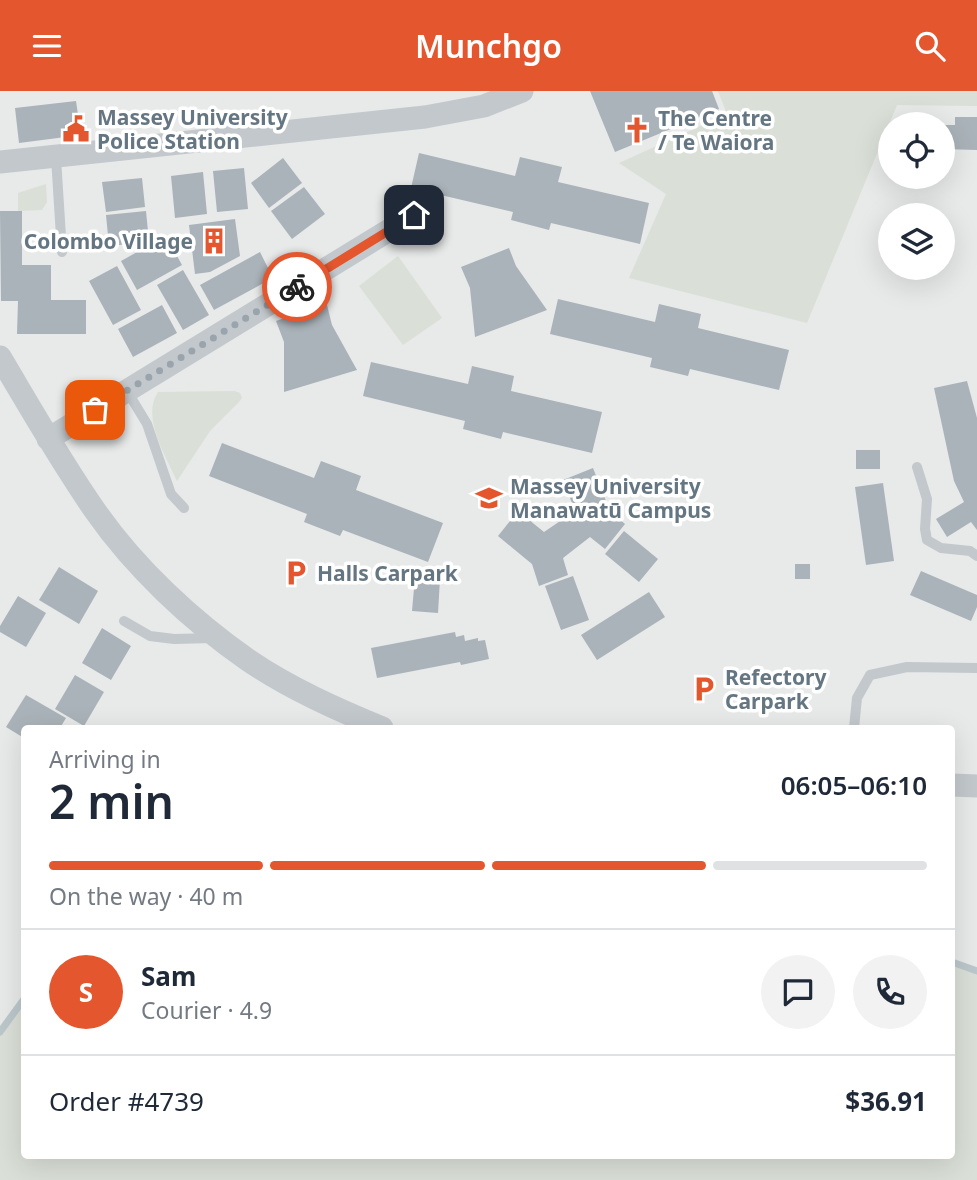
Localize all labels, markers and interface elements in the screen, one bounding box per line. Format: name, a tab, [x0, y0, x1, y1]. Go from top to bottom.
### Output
text: Munchgo	[415, 24, 562, 67]
icon: menu	[28, 27, 66, 65]
icon: search	[911, 27, 949, 65]
place label: Massey University Police Station	[97, 103, 288, 155]
place label: The Centre / Te Waiora	[658, 104, 774, 156]
map controls	[878, 112, 955, 280]
button: locate	[878, 112, 955, 189]
public building icon: Massey University Police Station	[61, 114, 91, 144]
church icon: The Centre / Te Waiora	[622, 115, 652, 145]
pin	[384, 185, 444, 245]
icon: home	[395, 196, 433, 234]
button: layers	[878, 203, 955, 280]
building icon: Colombo Village	[199, 226, 229, 256]
place label: Colombo Village	[24, 227, 193, 255]
courier	[262, 252, 332, 322]
icon: bike	[278, 268, 316, 306]
pin	[65, 380, 125, 440]
icon: bag	[76, 391, 114, 429]
place label: Massey University Manawatū Campus	[510, 472, 711, 524]
school or university icon: Massey University Manawatū Campus	[474, 483, 504, 513]
parking icon: Halls Carpark	[281, 558, 311, 588]
place label: Halls Carpark	[317, 559, 459, 587]
place label: Refectory Carpark	[725, 663, 826, 715]
parking icon: Refectory Carpark	[689, 674, 719, 704]
text: Arriving in	[49, 743, 161, 775]
text: 06:05–06:10	[781, 767, 927, 803]
text: 2 min	[49, 770, 174, 832]
text: On the way · 40 m	[49, 880, 243, 912]
button: chat	[761, 955, 835, 1029]
button: phone	[853, 955, 927, 1029]
text: Sam	[141, 958, 196, 994]
text: S	[79, 974, 93, 1010]
text: Courier · 4.9	[141, 994, 272, 1026]
text: Order #4739	[49, 1083, 204, 1119]
text: $36.91	[845, 1083, 927, 1119]

